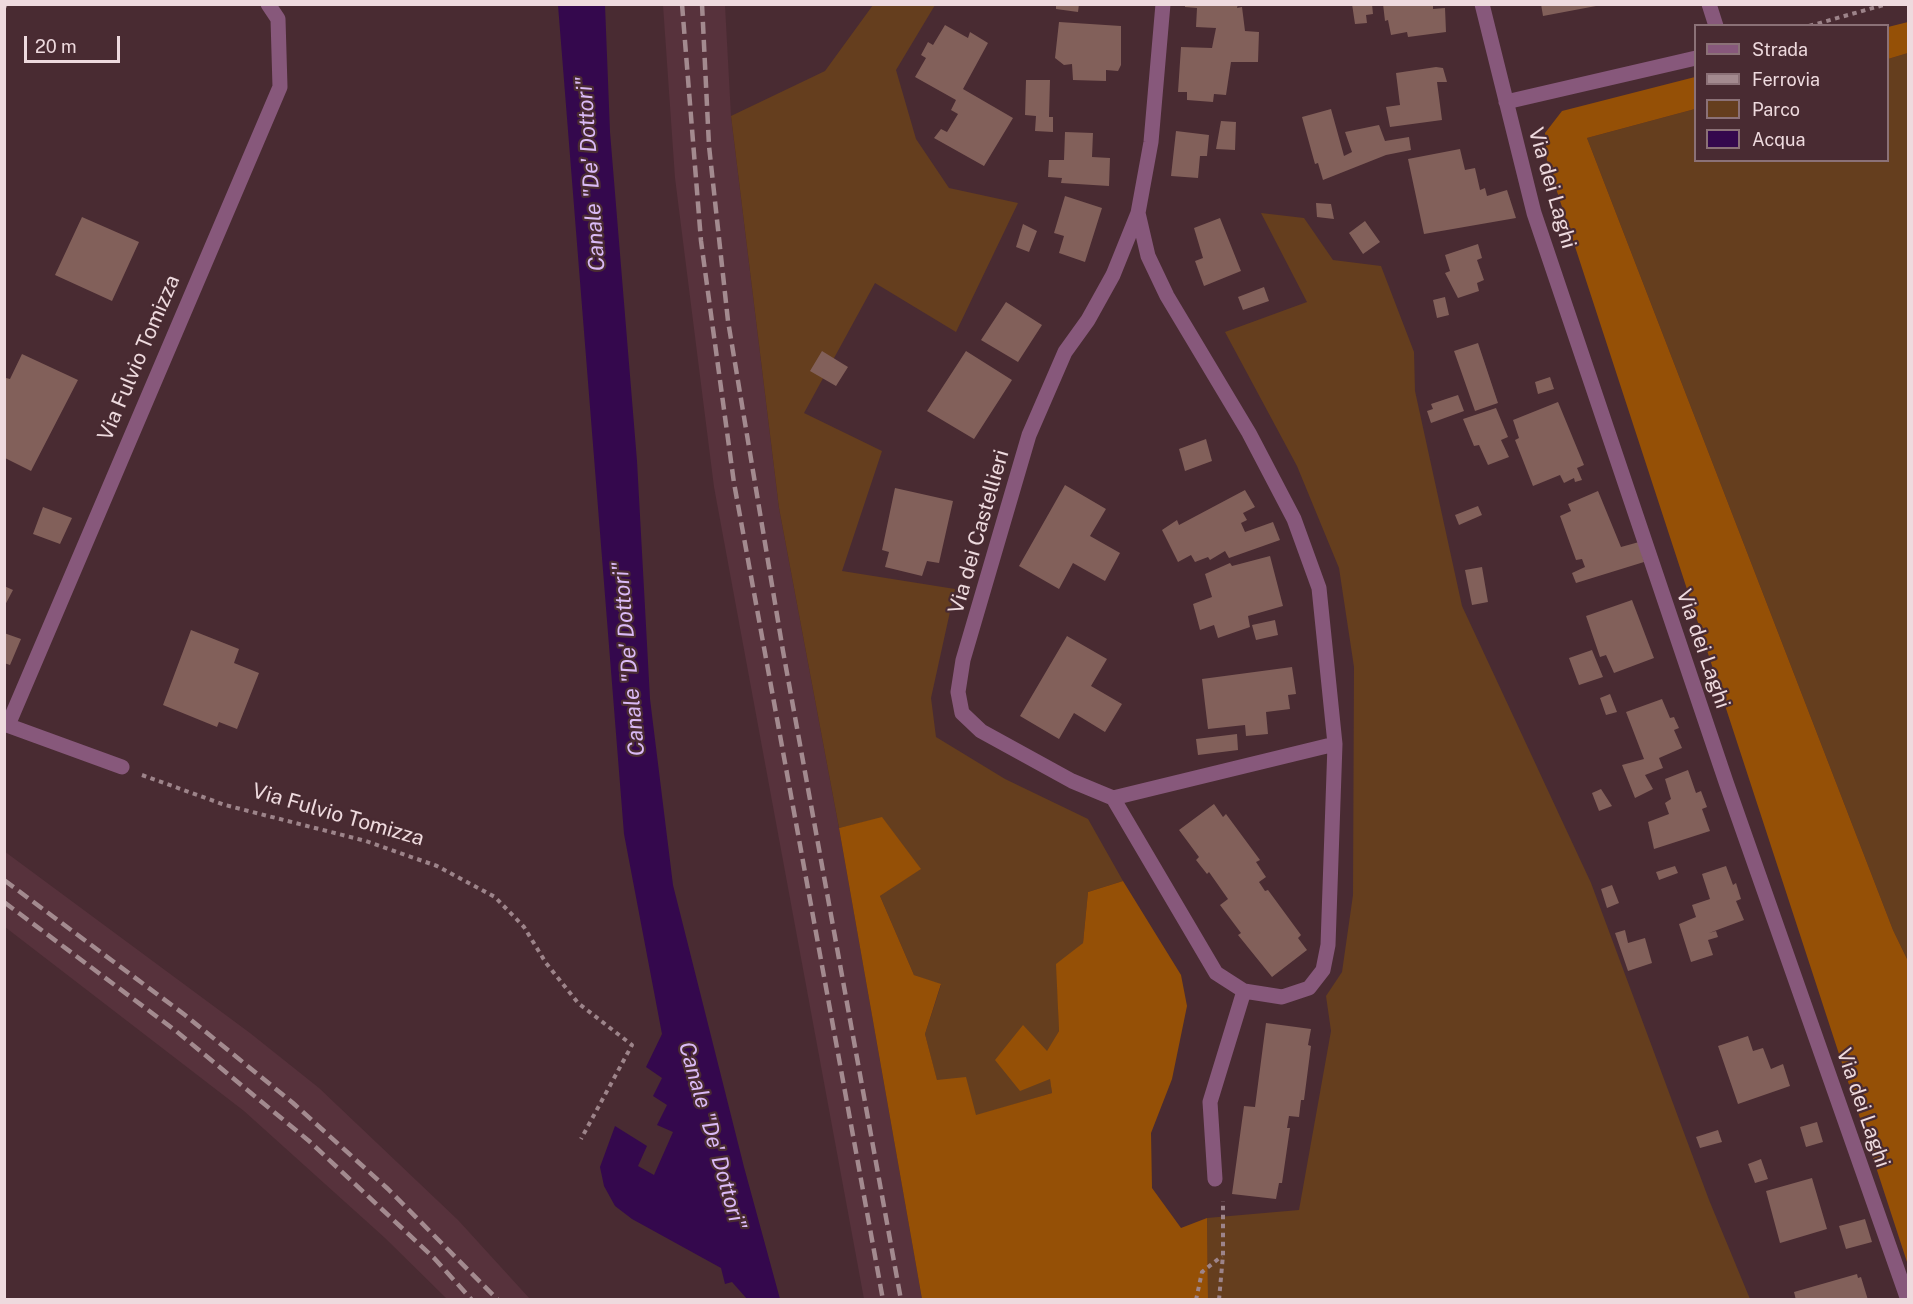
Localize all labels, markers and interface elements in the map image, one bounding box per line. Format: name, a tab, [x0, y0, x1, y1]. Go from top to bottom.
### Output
scale bar	[27, 24, 123, 62]
legend	[1694, 24, 1889, 162]
text: 20 m	[35, 36, 77, 57]
text: Strada	[1752, 39, 1808, 60]
text: Ferrovia	[1752, 69, 1820, 90]
water label: Canale "De' Dottori"	[571, 76, 611, 272]
text: Parco	[1752, 99, 1800, 120]
street label: Via dei Laghi	[1523, 125, 1581, 251]
text: Acqua	[1752, 129, 1805, 150]
street label: Via Fulvio Tomizza	[93, 271, 185, 445]
street label: Via dei Castellieri	[944, 447, 1014, 617]
water label: Canale "De' Dottori"	[607, 561, 651, 757]
street label: Via dei Laghi	[1671, 586, 1735, 712]
street label: Via Fulvio Tomizza	[249, 778, 427, 852]
water label: Canale "De' Dottori"	[672, 1039, 752, 1233]
street label: Via dei Laghi	[1831, 1045, 1895, 1171]

